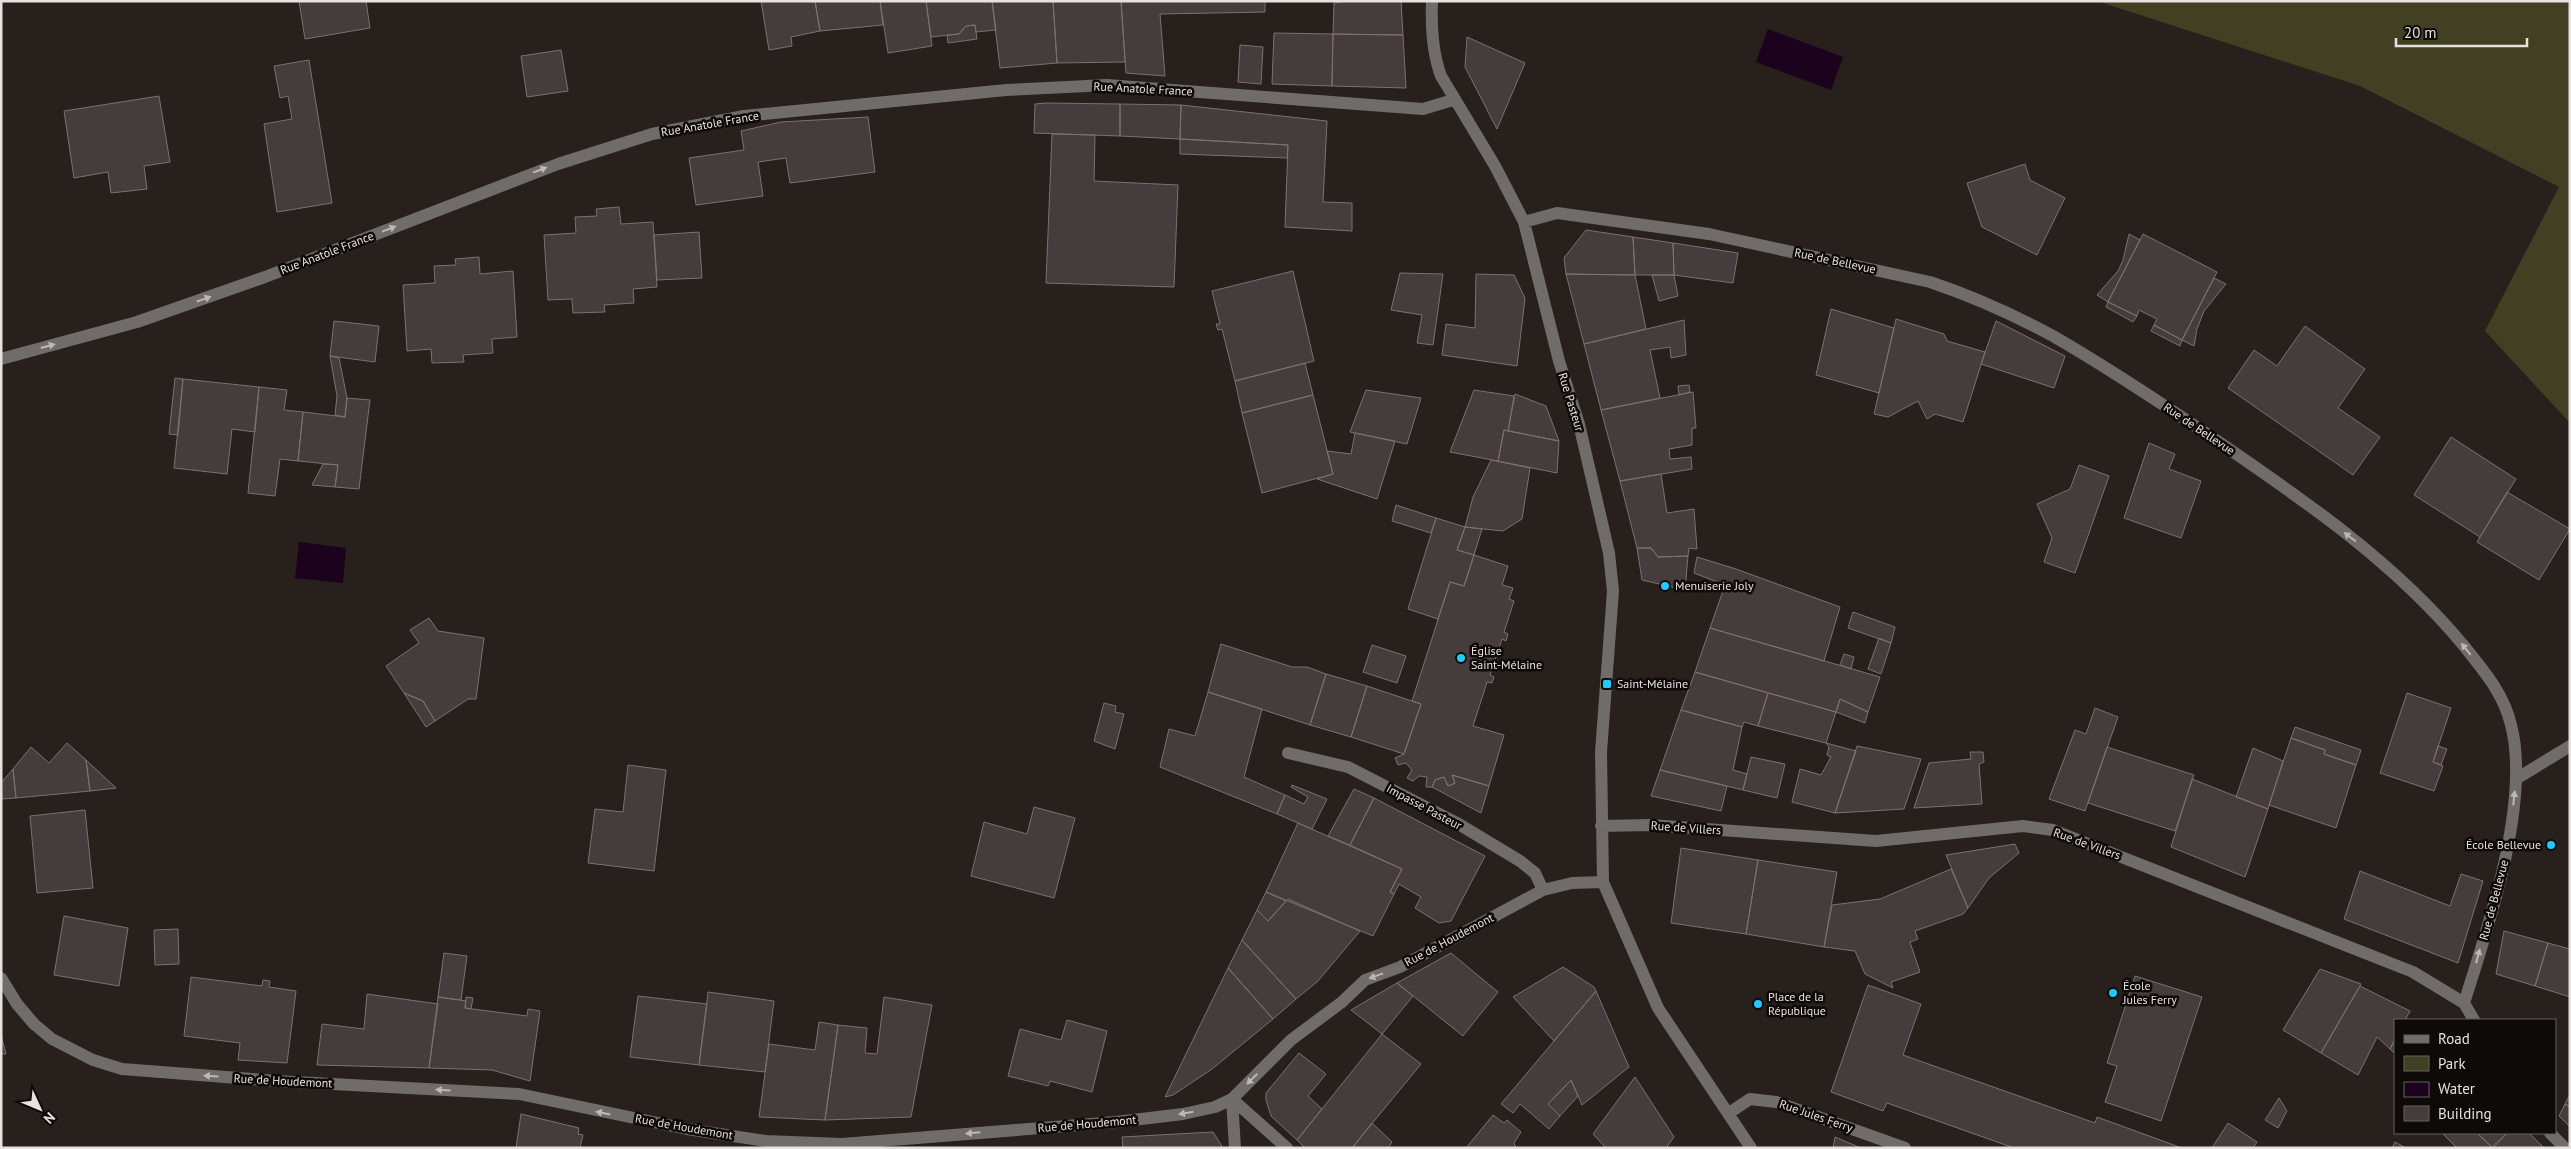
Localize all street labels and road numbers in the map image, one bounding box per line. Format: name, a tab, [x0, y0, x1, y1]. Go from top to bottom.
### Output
street label: Rue Anatole France	[1093, 78, 1193, 99]
street label: Rue Anatole France	[660, 108, 760, 140]
street label: Rue Anatole France	[278, 228, 376, 277]
street label: Rue de Bellevue	[1793, 245, 1877, 276]
street label: Rue Pasteur	[1555, 371, 1588, 433]
street label: Rue de Bellevue	[2161, 399, 2238, 458]
street label: Impasse Pasteur	[1384, 780, 1464, 833]
street label: Rue de Villers	[1650, 818, 1722, 837]
street label: Rue de Villers	[2052, 824, 2123, 863]
street label: Rue de Bellevue	[2476, 858, 2511, 942]
street label: Rue de Houdemont	[1402, 910, 1496, 969]
street label: Rue de Houdemont	[233, 1070, 333, 1091]
street label: Rue Jules Ferry	[1777, 1096, 1855, 1135]
street label: Rue de Houdemont	[634, 1111, 734, 1142]
street label: Rue de Houdemont	[1037, 1112, 1137, 1135]

